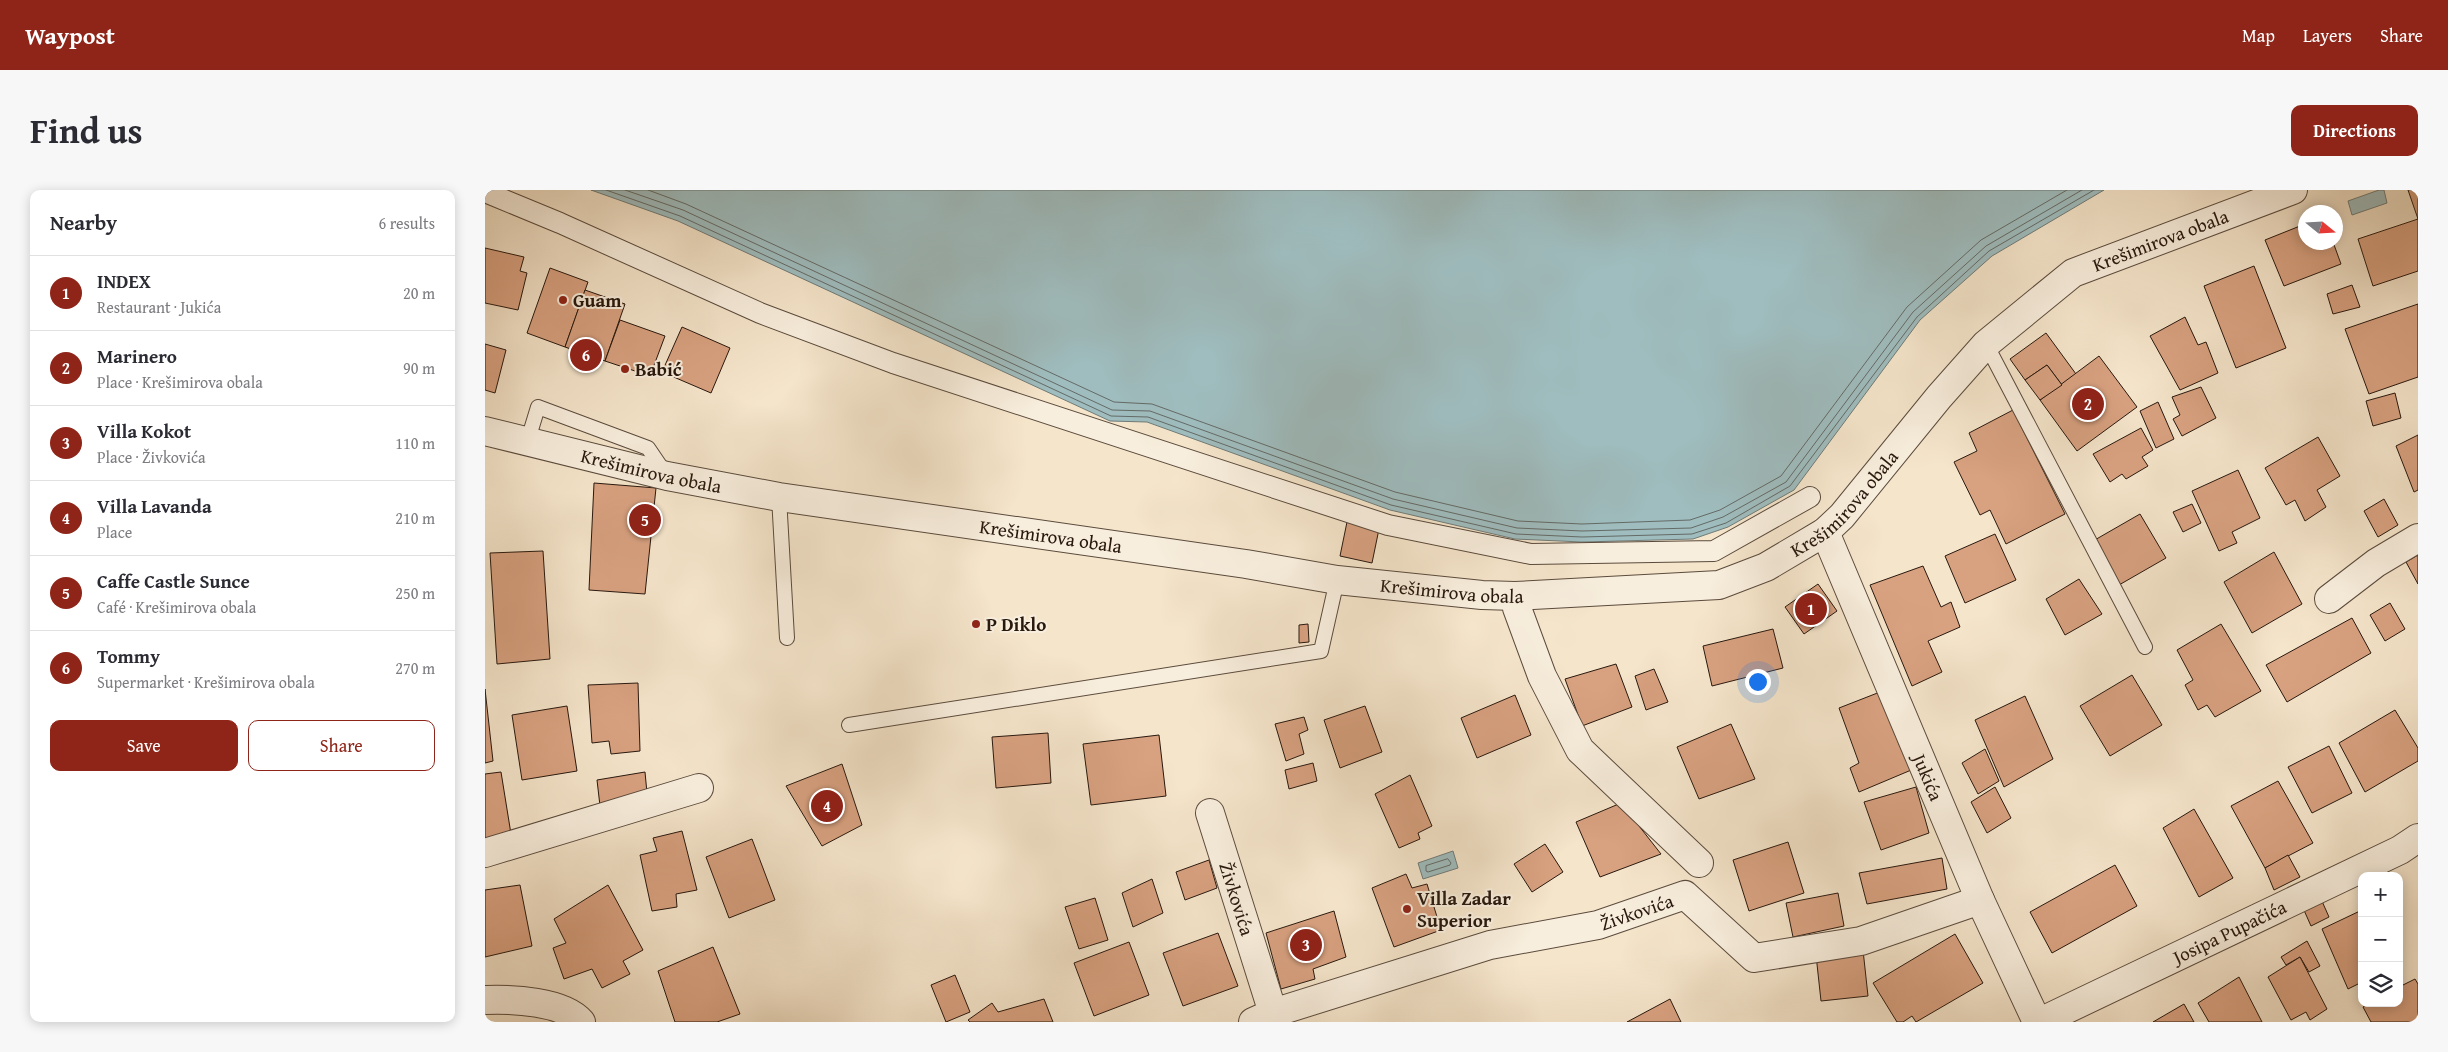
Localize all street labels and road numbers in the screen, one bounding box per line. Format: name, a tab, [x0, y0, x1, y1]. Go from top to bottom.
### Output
street label: Krešimirova obala	[2088, 202, 2232, 278]
street label: Krešimirova obala	[578, 441, 724, 500]
street label: Krešimirova obala	[1785, 444, 1905, 564]
street label: Krešimirova obala	[978, 512, 1124, 560]
street label: Krešimirova obala	[1379, 571, 1524, 610]
street label: Jukića	[1905, 747, 1951, 805]
street label: Živkovića	[1212, 859, 1262, 939]
street label: Živkovića	[1596, 886, 1677, 937]
street label: Josipa Pupačića	[2166, 892, 2291, 971]

